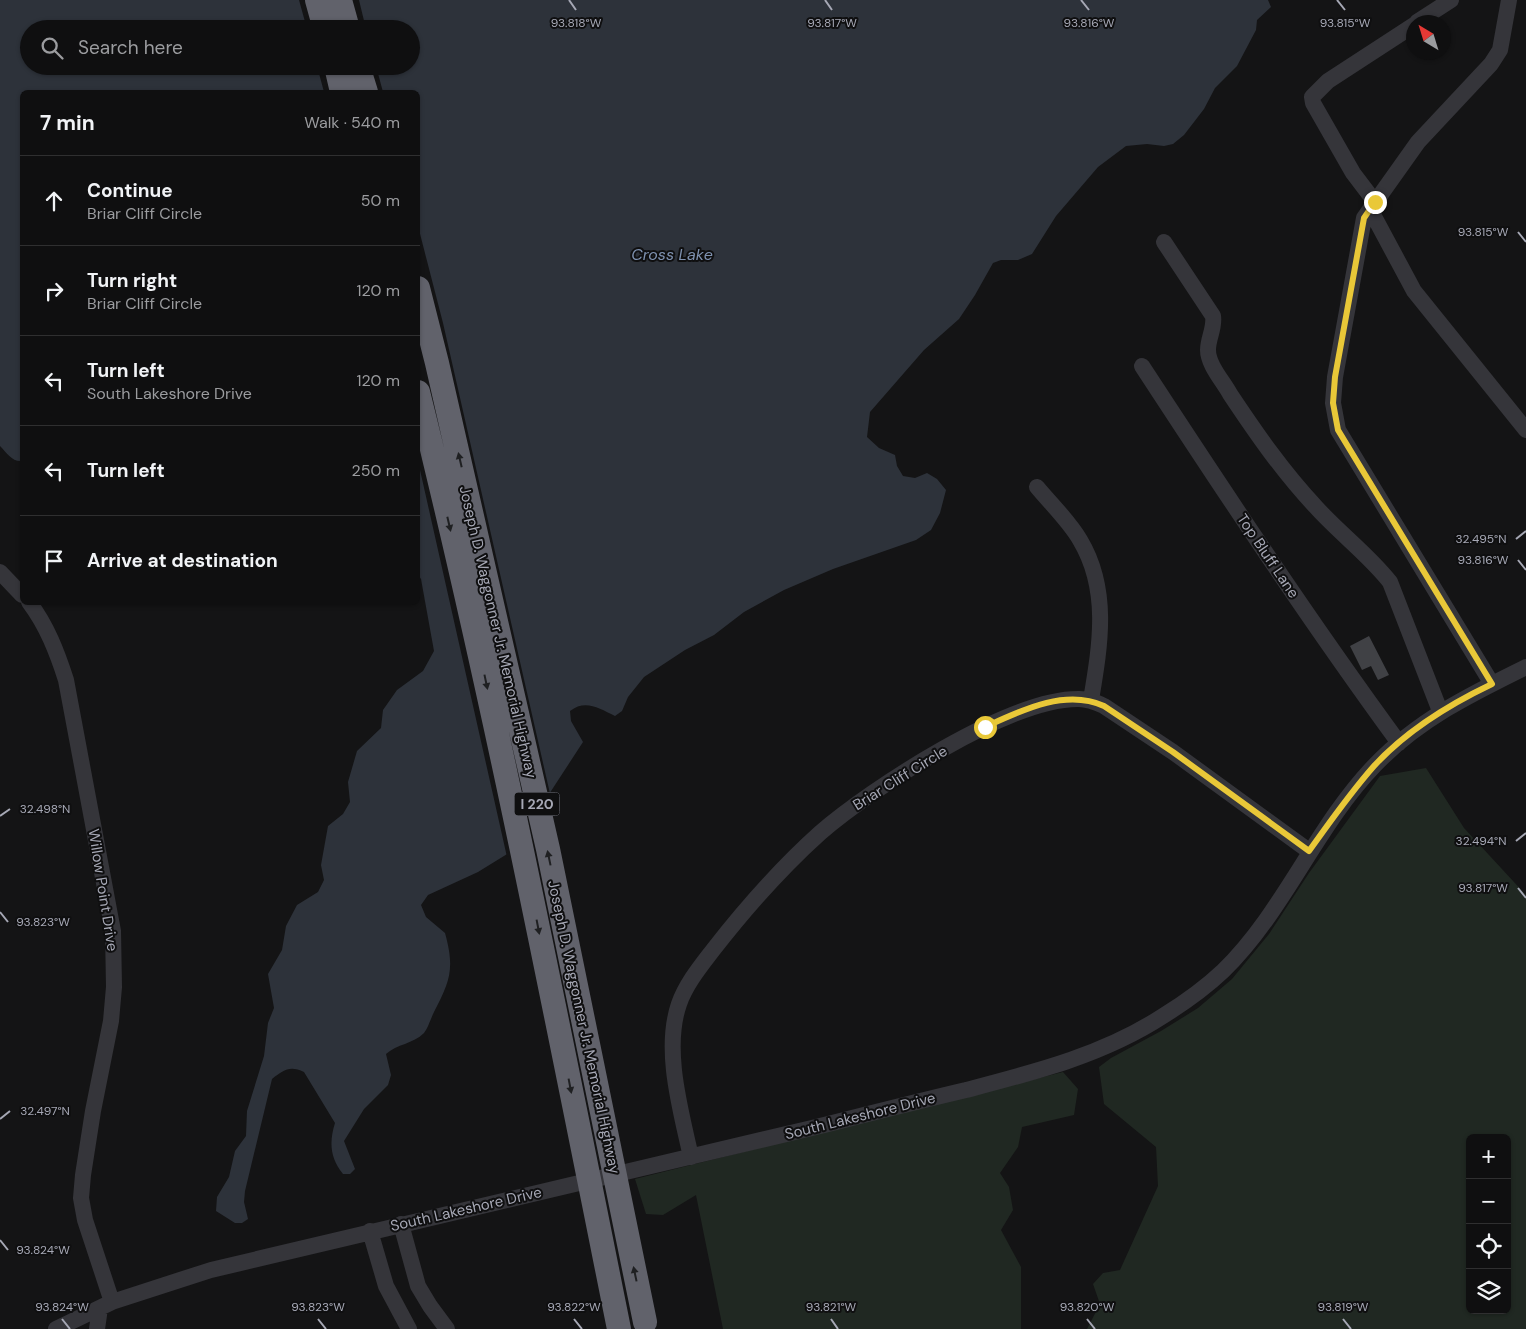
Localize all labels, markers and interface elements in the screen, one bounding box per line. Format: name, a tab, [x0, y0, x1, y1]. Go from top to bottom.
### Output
text: 93.818°W	[551, 15, 602, 31]
text: 93.817°W	[807, 15, 857, 31]
text: 93.816°W	[1064, 15, 1115, 31]
text: 93.815°W	[1320, 15, 1371, 31]
north arrow	[1406, 15, 1451, 60]
search box	[20, 20, 420, 75]
icon: search	[38, 34, 66, 62]
text: Search here	[78, 35, 183, 60]
text: 7 min	[40, 109, 95, 137]
text: Walk · 540 m	[304, 112, 400, 133]
text: Continue	[87, 178, 173, 203]
icon: ahead	[40, 187, 68, 215]
text: 50 m	[361, 190, 400, 211]
route end	[1364, 191, 1387, 214]
text: Briar Cliff Circle	[87, 203, 202, 224]
text: 93.815°W	[1458, 224, 1509, 240]
water label: Cross Lake	[631, 244, 713, 265]
text: Turn right	[87, 268, 177, 293]
icon: right	[40, 277, 68, 305]
text: 120 m	[356, 280, 400, 301]
text: Briar Cliff Circle	[87, 293, 202, 314]
text: Turn left	[87, 358, 165, 383]
icon: left	[40, 367, 68, 395]
text: 120 m	[356, 370, 400, 391]
text: South Lakeshore Drive	[87, 383, 252, 404]
one-way arrow	[456, 453, 464, 468]
icon: left	[40, 457, 68, 485]
text: Turn left	[87, 458, 165, 483]
text: 250 m	[352, 460, 400, 481]
street label: Joseph D. Waggonner Jr. Memorial Highway	[455, 484, 542, 781]
street label: Top Bluff Lane	[1232, 510, 1304, 602]
one-way arrow	[445, 517, 453, 532]
text: 32.495°N	[1456, 531, 1506, 547]
icon: arrive	[40, 547, 68, 575]
text: Arrive at destination	[87, 548, 278, 573]
text: 93.816°W	[1458, 552, 1509, 568]
one-way arrow	[482, 675, 490, 690]
route start	[974, 716, 997, 739]
street label: Briar Cliff Circle	[849, 741, 951, 815]
road number: I 220	[514, 792, 560, 816]
text: 32.498°N	[20, 801, 70, 817]
street label: Willow Point Drive	[83, 827, 123, 953]
text: 32.494°N	[1456, 833, 1506, 849]
one-way arrow	[545, 849, 553, 865]
street label: Joseph D. Waggonner Jr. Memorial Highway	[543, 878, 625, 1176]
text: 93.817°W	[1458, 880, 1508, 896]
text: 93.823°W	[16, 914, 70, 930]
one-way arrow	[534, 919, 542, 934]
one-way arrow	[566, 1079, 574, 1094]
street label: South Lakeshore Drive	[783, 1088, 937, 1144]
text: 32.497°N	[20, 1103, 70, 1119]
map controls	[1466, 1134, 1511, 1314]
button: +	[1466, 1134, 1511, 1179]
button: −	[1466, 1179, 1511, 1224]
street label: South Lakeshore Drive	[388, 1182, 544, 1236]
button: locate	[1466, 1224, 1511, 1269]
text: 93.824°W	[16, 1242, 70, 1258]
one-way arrow	[631, 1267, 639, 1282]
button: layers	[1466, 1269, 1511, 1314]
text: 93.824°W	[35, 1299, 89, 1315]
text: 93.823°W	[291, 1299, 345, 1315]
text: 93.822°W	[547, 1299, 601, 1315]
text: 93.821°W	[806, 1299, 857, 1315]
text: 93.820°W	[1060, 1299, 1115, 1315]
text: 93.819°W	[1318, 1299, 1369, 1315]

